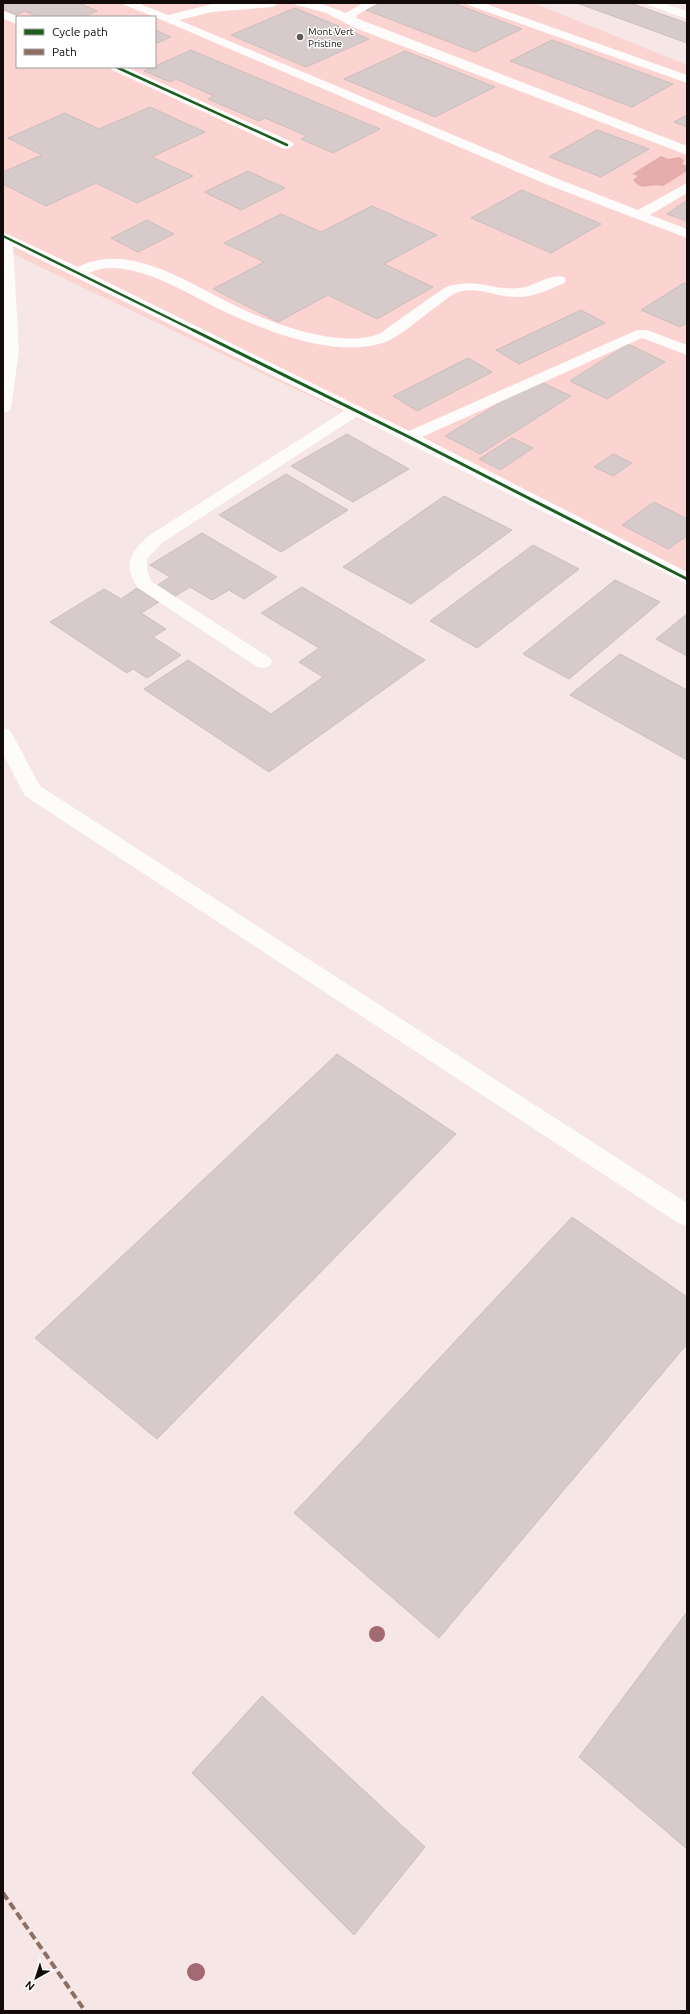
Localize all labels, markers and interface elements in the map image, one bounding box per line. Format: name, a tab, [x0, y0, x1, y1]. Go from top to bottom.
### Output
legend	[16, 16, 156, 68]
text: Cycle path	[52, 25, 108, 38]
place label: Mont Vert Pristine	[308, 26, 354, 49]
marker: Mont Vert Pristine	[295, 32, 305, 42]
text: Path	[52, 45, 77, 58]
north arrow	[16, 1958, 56, 1998]
text: N	[23, 1979, 37, 1993]

